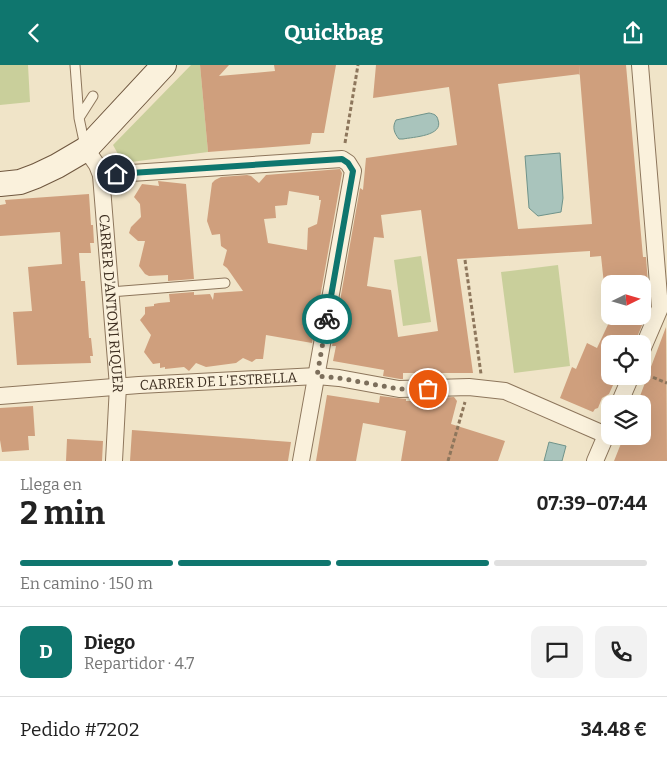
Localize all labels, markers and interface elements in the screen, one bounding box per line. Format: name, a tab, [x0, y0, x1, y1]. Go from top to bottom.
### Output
icon: back	[20, 19, 48, 47]
text: Quickbag	[284, 19, 383, 46]
icon: share	[619, 19, 647, 47]
pin	[95, 153, 137, 195]
icon: home	[102, 160, 130, 188]
street label: CARRER D'ANTONI RIQUER	[95, 213, 126, 393]
north arrow	[601, 275, 651, 325]
map controls	[601, 275, 651, 445]
courier	[302, 294, 352, 344]
icon: bike	[313, 305, 341, 333]
button: locate	[601, 335, 651, 385]
pin	[407, 368, 449, 410]
street label: CARRER DE L'ESTRELLA	[139, 369, 298, 394]
icon: bag	[414, 375, 442, 403]
button: layers	[601, 395, 651, 445]
text: Llega en	[20, 475, 82, 494]
text: 07:39–07:44	[537, 492, 647, 515]
text: 2 min	[20, 494, 105, 532]
text: En camino · 150 m	[20, 574, 153, 593]
button: chat	[531, 626, 583, 678]
button: phone	[595, 626, 647, 678]
text: Diego	[84, 631, 135, 654]
text: D	[39, 640, 53, 663]
text: Repartidor · 4.7	[84, 654, 194, 673]
text: Pedido #7202	[20, 718, 139, 741]
text: 34.48 €	[581, 718, 647, 741]

